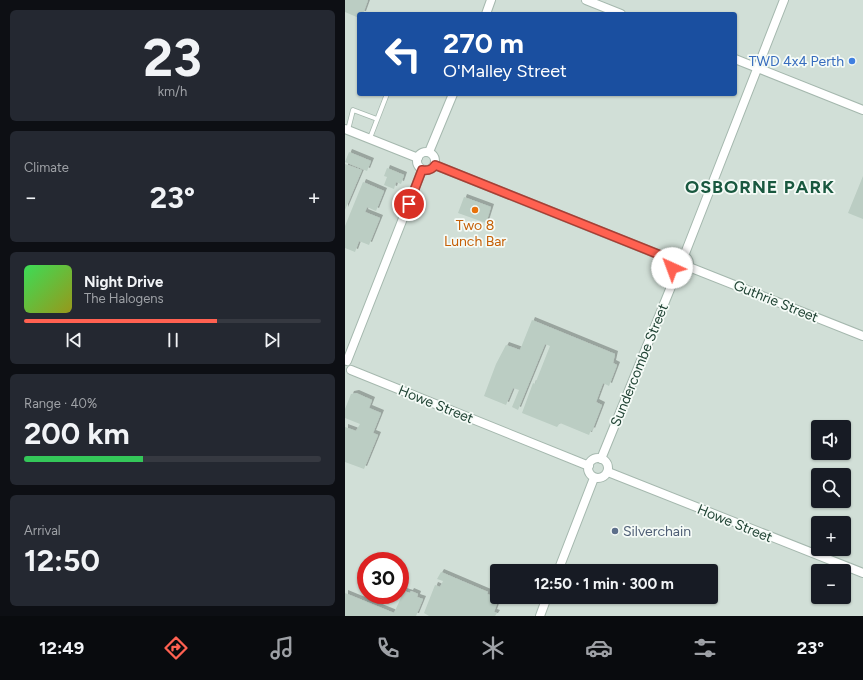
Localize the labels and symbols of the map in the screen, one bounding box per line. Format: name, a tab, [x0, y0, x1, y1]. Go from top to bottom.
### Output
place label: TWD 4x4 Perth	[749, 53, 844, 70]
marker: TWD 4x4 Perth	[847, 56, 857, 66]
district label: OSBORNE PARK	[685, 176, 835, 198]
pin	[392, 187, 426, 221]
marker: Two 8 Lunch Bar	[470, 205, 480, 215]
place label: Two 8 Lunch Bar	[444, 217, 506, 250]
position arrow	[651, 247, 693, 289]
street label: Guthrie Street	[731, 277, 821, 326]
street label: Sundercombe Street	[607, 301, 672, 429]
street label: Howe Street	[396, 382, 476, 427]
street label: Howe Street	[695, 501, 775, 546]
place label: Silverchain	[623, 523, 691, 540]
marker: Silverchain	[610, 526, 620, 536]
speed limit sign: 30	[357, 552, 409, 604]

